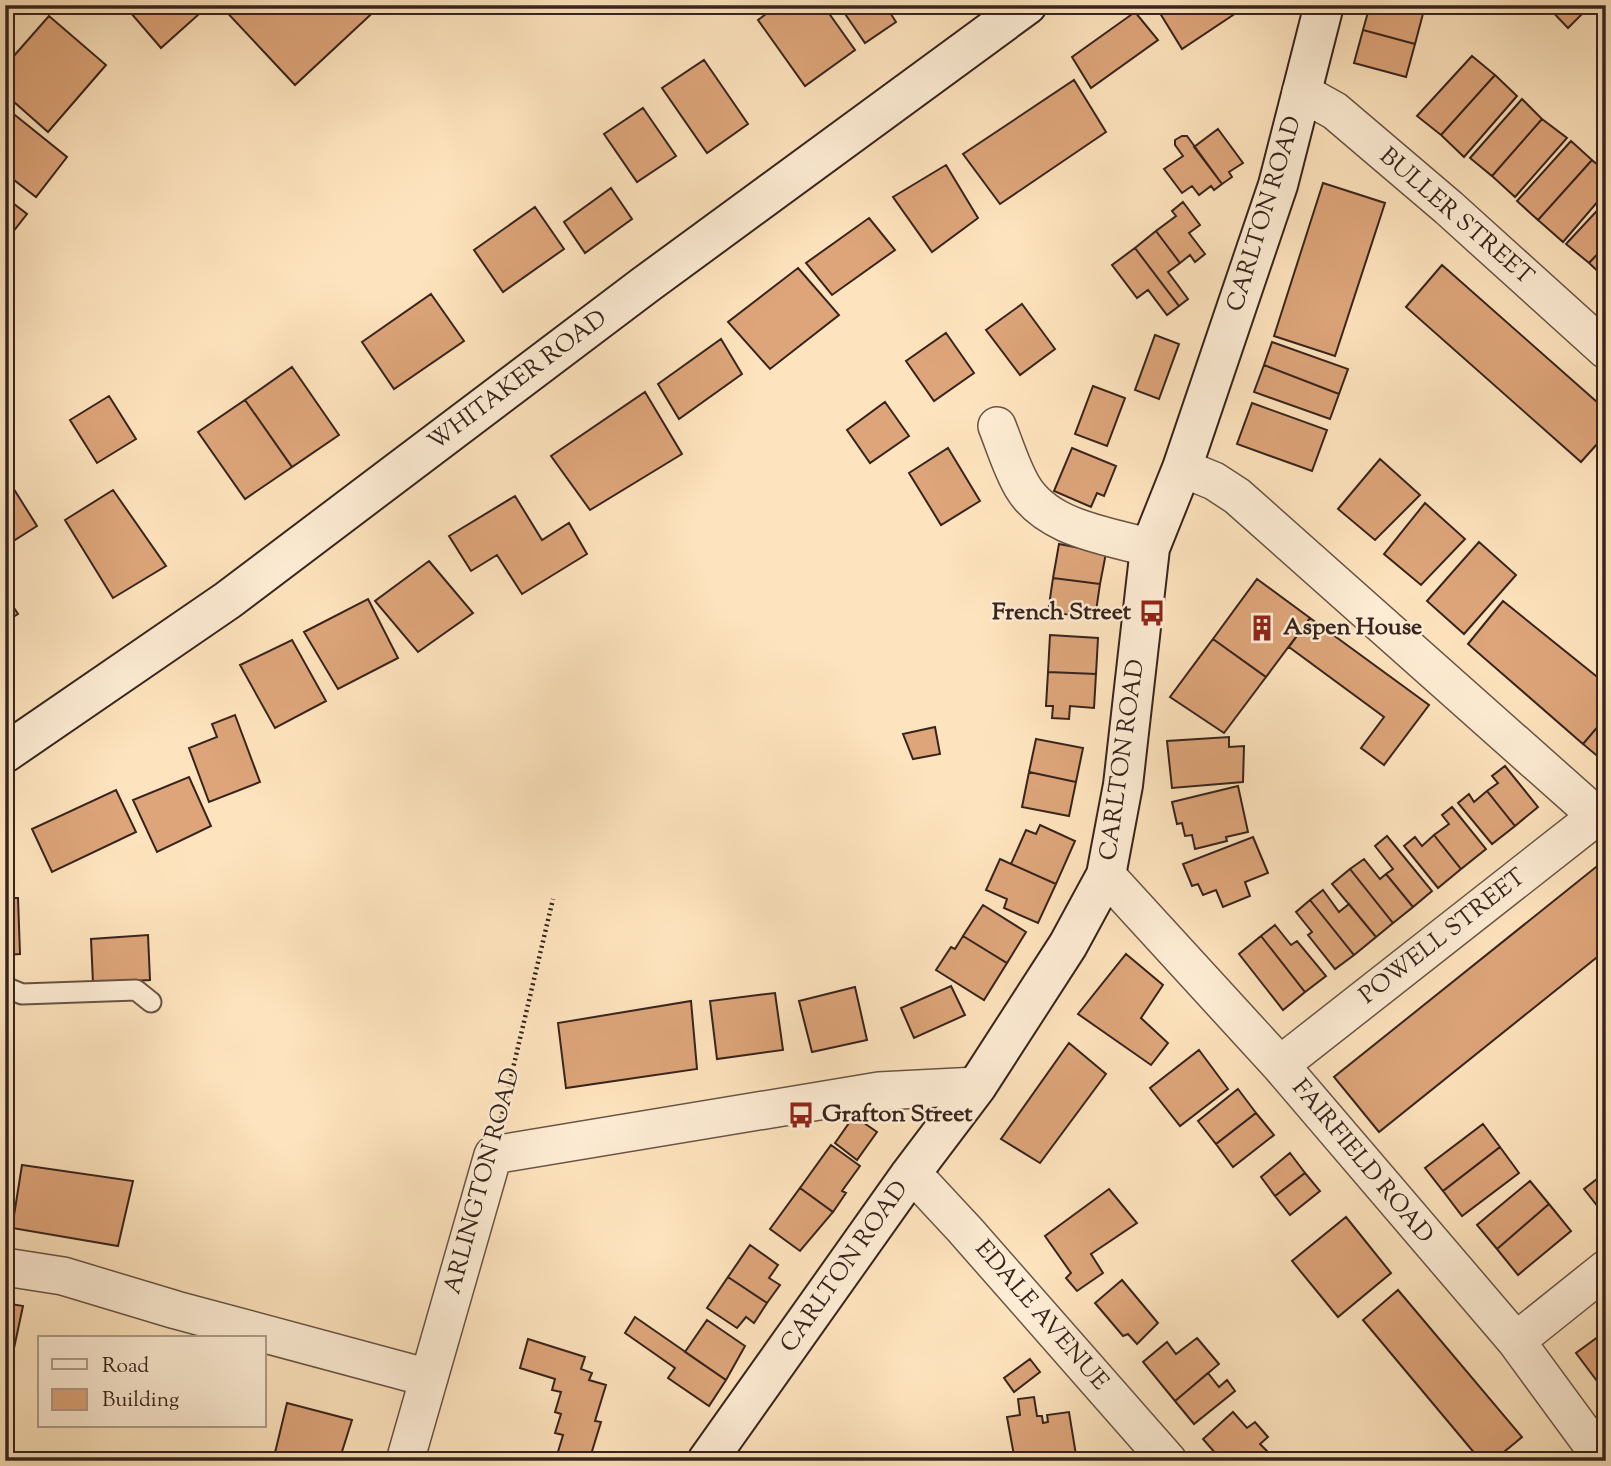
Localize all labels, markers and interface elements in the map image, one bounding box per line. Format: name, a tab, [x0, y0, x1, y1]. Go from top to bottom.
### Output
street label: CARLTON ROAD	[1219, 112, 1311, 316]
street label: BULLER STREET	[1371, 140, 1541, 294]
street label: WHITAKER ROAD	[421, 302, 615, 460]
place label: French Street	[992, 596, 1132, 630]
bus stop icon: French Street	[1137, 598, 1167, 628]
place label: Aspen House	[1283, 611, 1422, 645]
building icon: Aspen House	[1247, 613, 1277, 643]
street label: CARLTON ROAD	[1092, 657, 1154, 863]
street label: POWELL STREET	[1353, 861, 1534, 1013]
street label: ARLINGTON ROAD	[436, 1064, 530, 1298]
street label: FAIRFIELD ROAD	[1283, 1073, 1441, 1251]
place label: Grafton Street	[822, 1098, 973, 1132]
bus stop icon: Grafton Street	[786, 1100, 816, 1130]
street label: CARLTON ROAD	[773, 1174, 917, 1360]
street label: EDALE AVENUE	[966, 1233, 1116, 1399]
legend	[38, 1336, 266, 1428]
text: Road	[102, 1352, 149, 1382]
text: Building	[102, 1386, 179, 1416]

